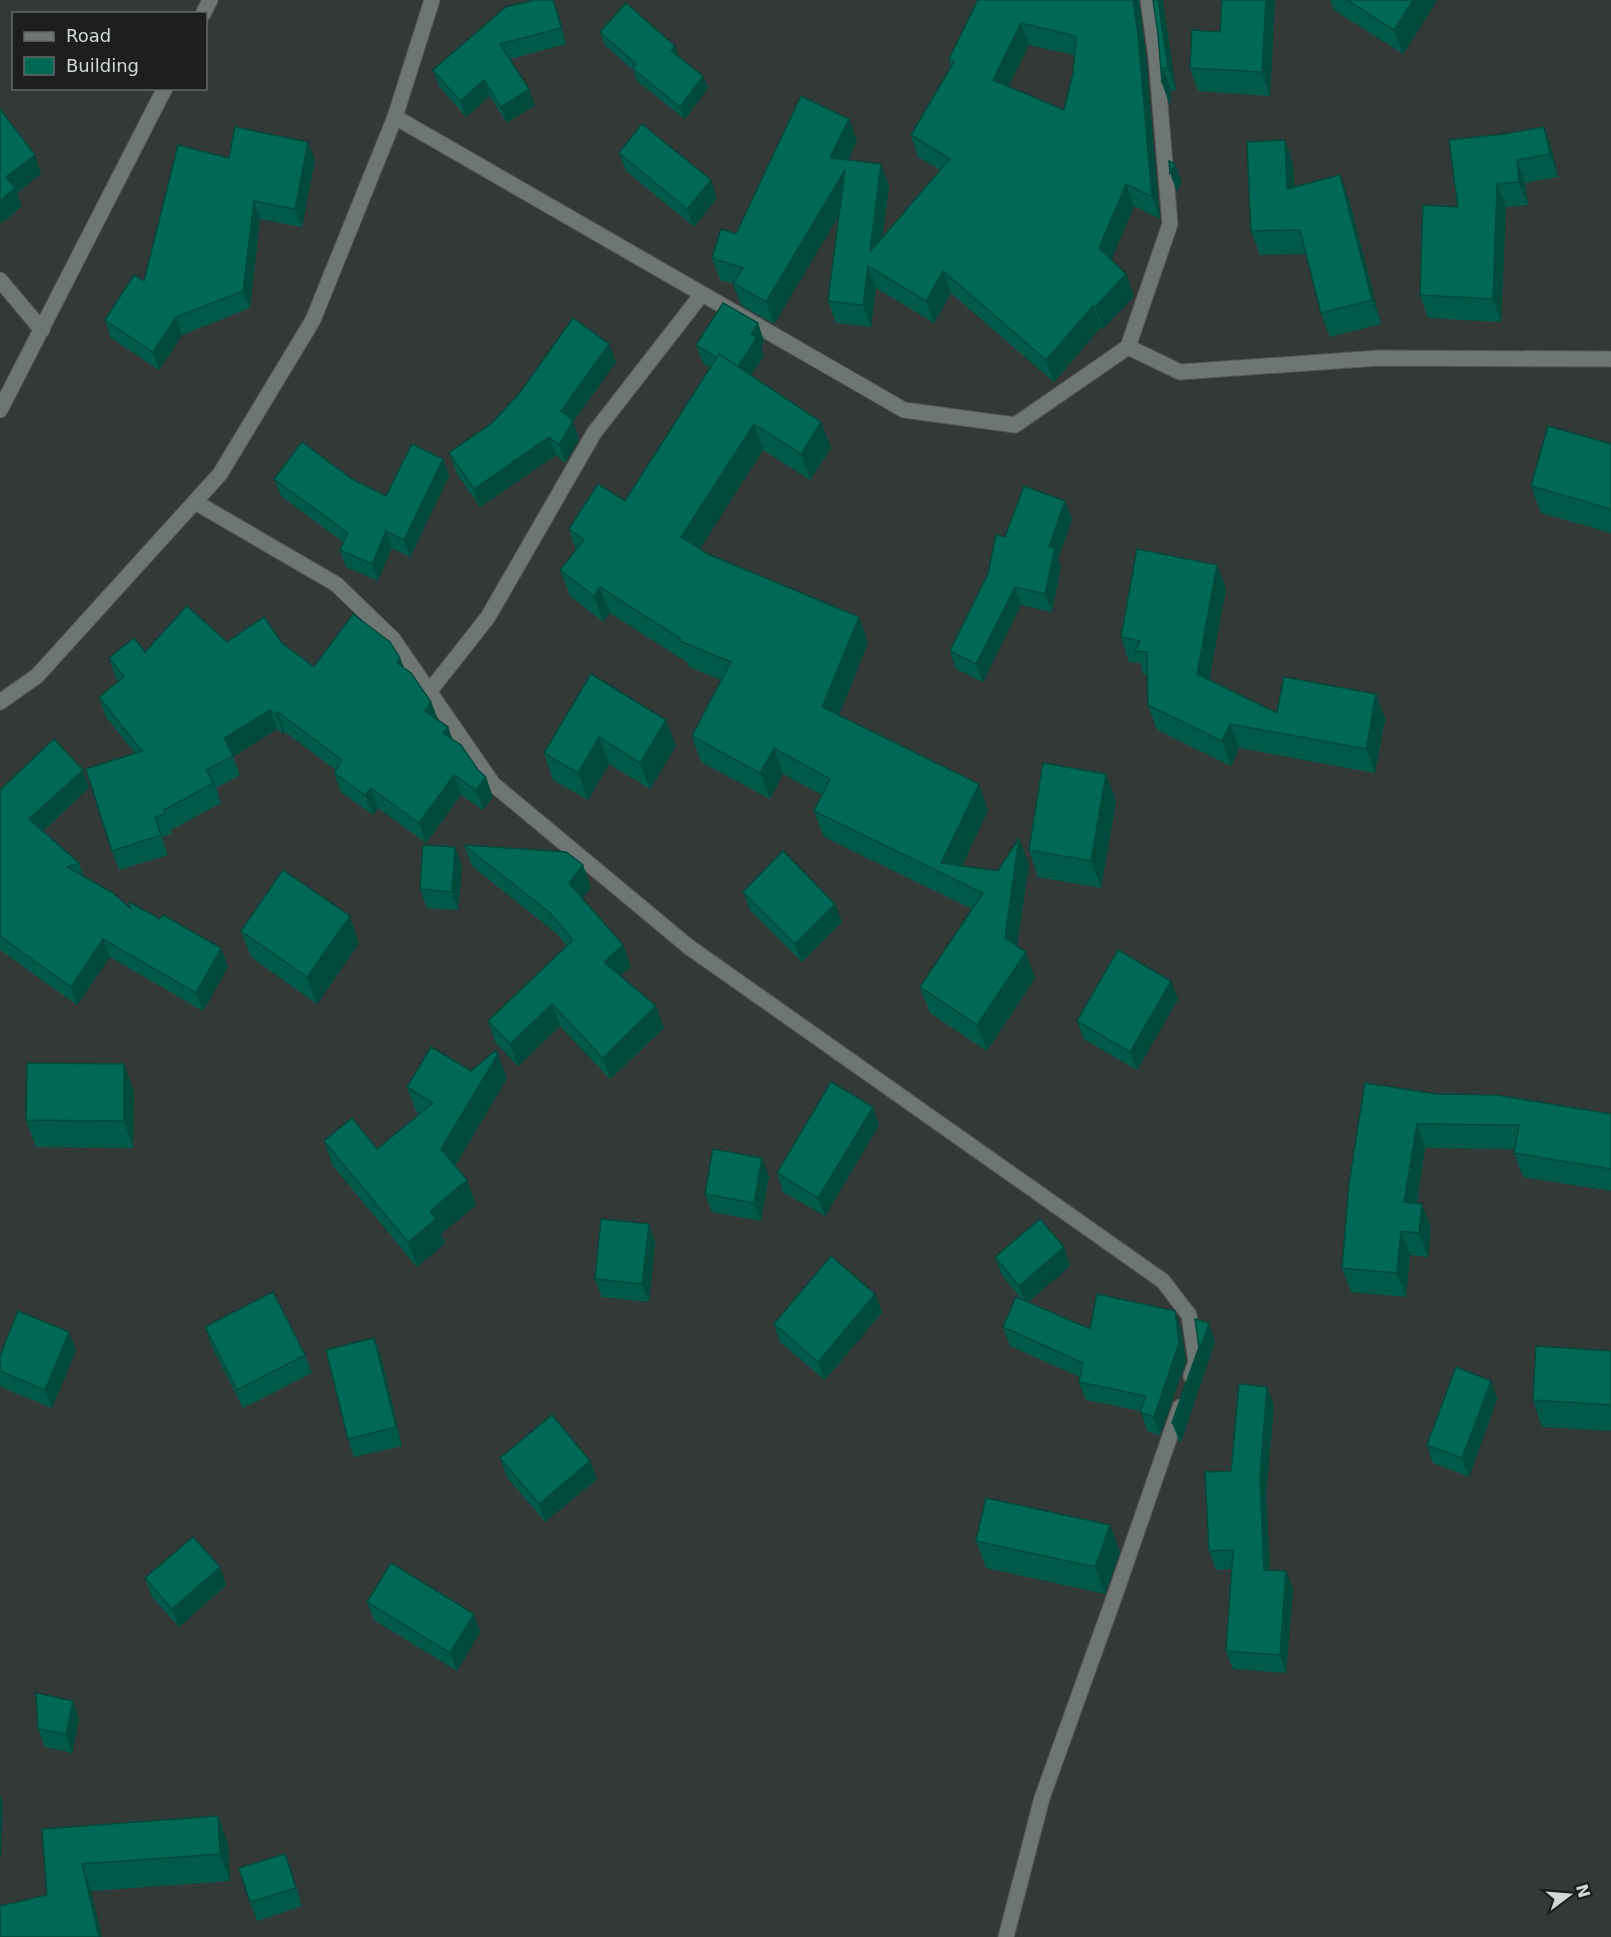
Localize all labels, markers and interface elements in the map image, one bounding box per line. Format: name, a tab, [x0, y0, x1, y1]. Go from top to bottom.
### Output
legend	[12, 12, 207, 90]
text: Road	[66, 25, 111, 46]
text: Building	[66, 55, 139, 76]
north arrow	[1539, 1865, 1599, 1925]
text: N	[1572, 1882, 1594, 1900]

